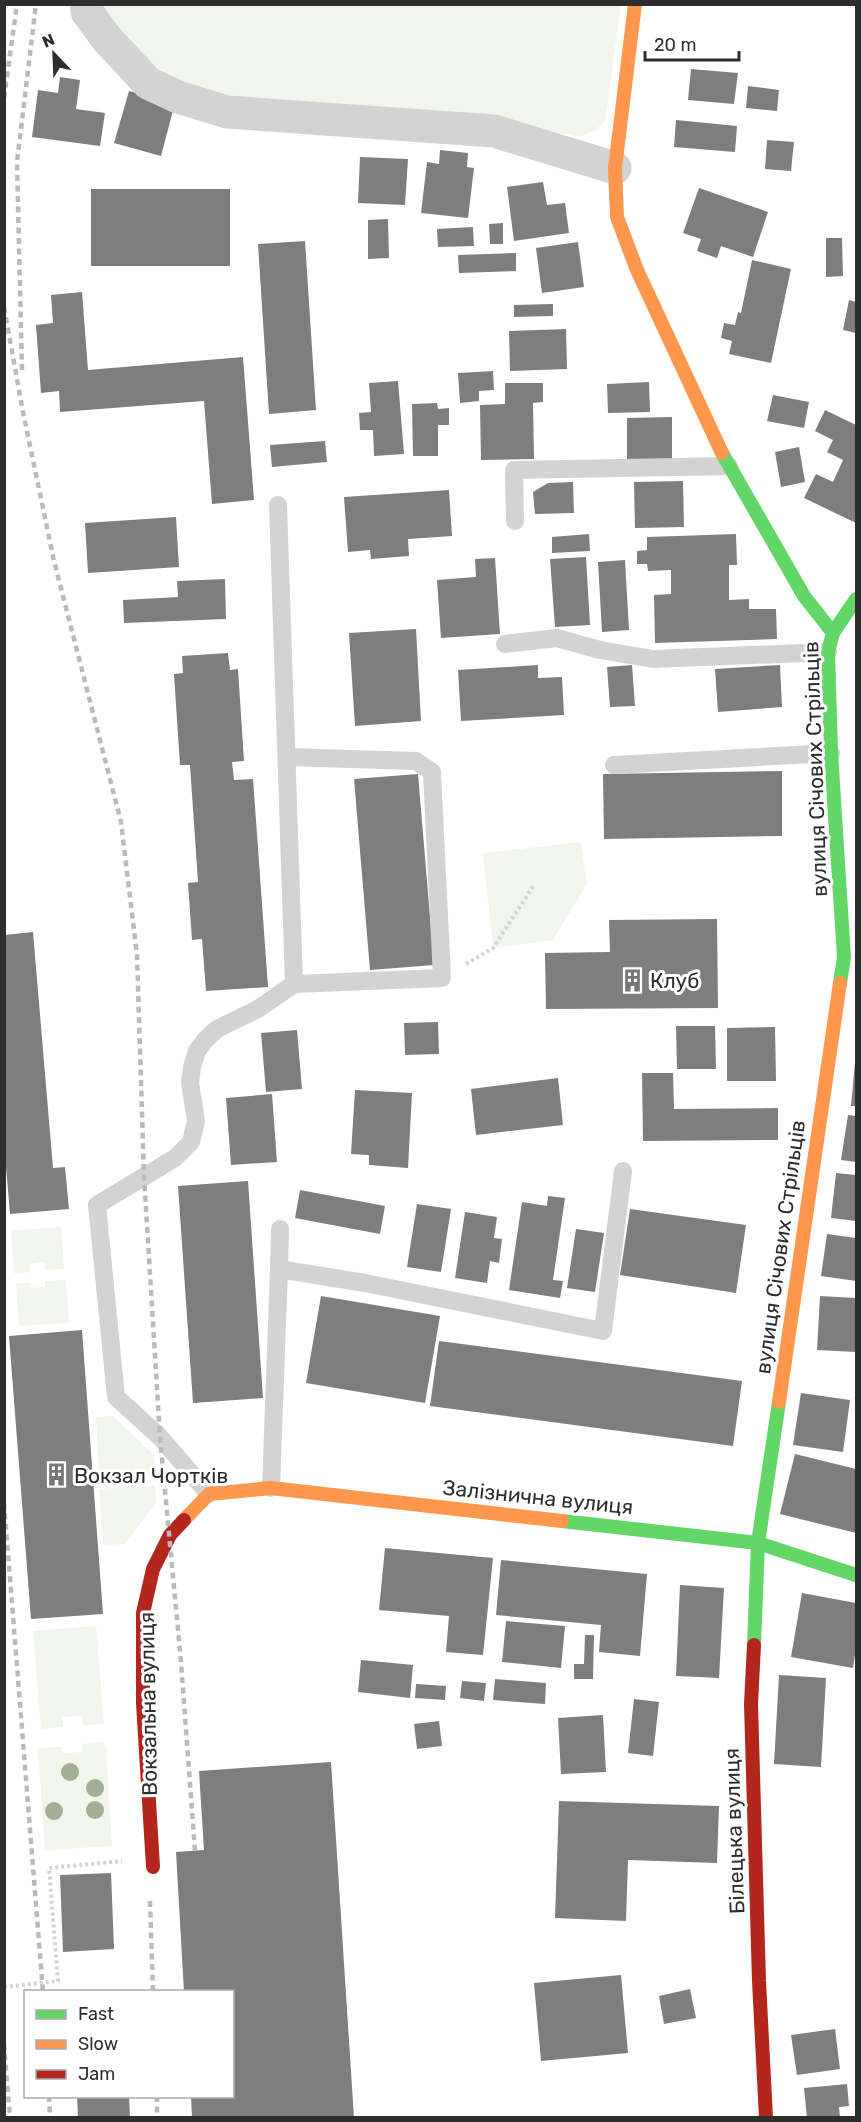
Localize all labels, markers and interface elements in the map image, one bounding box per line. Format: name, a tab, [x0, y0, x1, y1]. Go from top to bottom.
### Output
north arrow	[24, 24, 84, 84]
scale bar	[645, 24, 740, 62]
text: N	[39, 30, 57, 52]
text: 20 m	[654, 34, 696, 56]
street label: вулиця Січових Стрільців	[798, 641, 832, 897]
building icon: Клуб	[619, 967, 645, 993]
place label: Клуб	[650, 968, 699, 993]
street label: вулиця Січових Стрільців	[750, 1119, 810, 1375]
building icon: Вокзал Чортків	[43, 1462, 69, 1488]
place label: Вокзал Чортків	[74, 1463, 228, 1488]
street label: Залізнична вулиця	[442, 1475, 634, 1519]
street label: Вокзальна вулиця	[134, 1612, 162, 1796]
street label: Білецька вулиця	[719, 1748, 749, 1914]
legend	[24, 1990, 234, 2098]
text: Fast	[78, 2003, 114, 2025]
text: Slow	[78, 2033, 118, 2055]
text: Jam	[78, 2063, 115, 2085]

